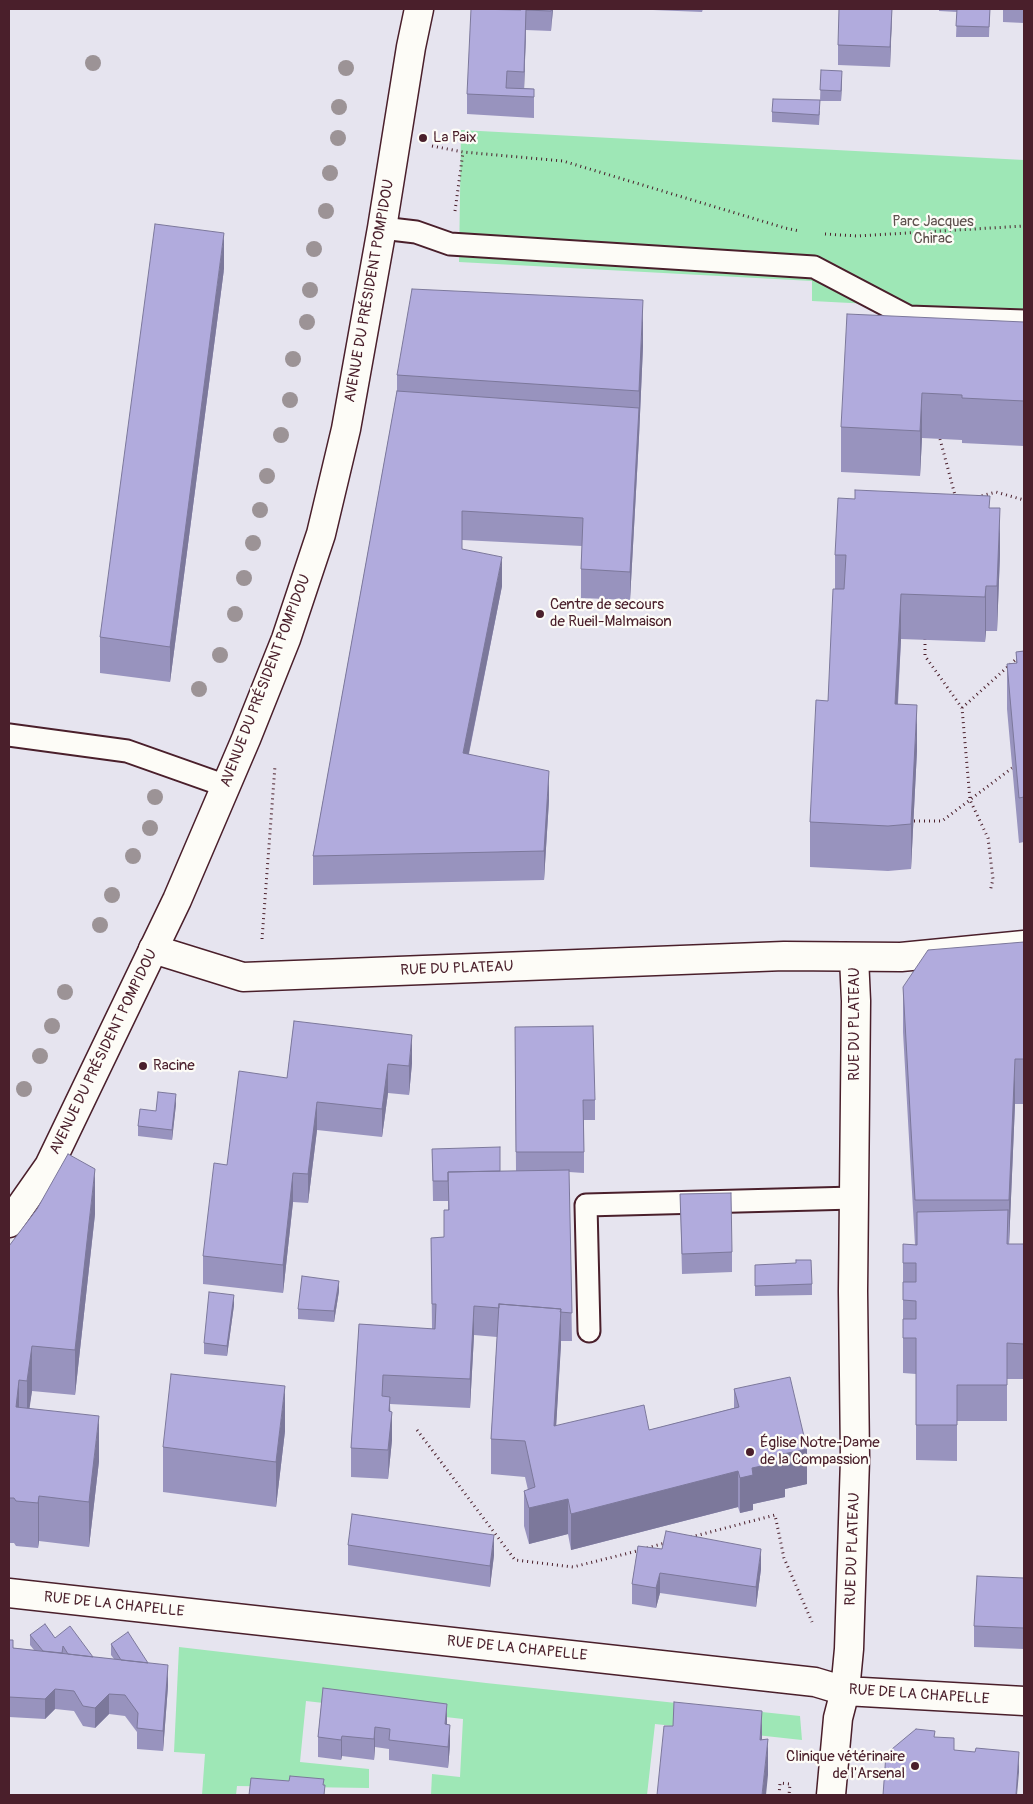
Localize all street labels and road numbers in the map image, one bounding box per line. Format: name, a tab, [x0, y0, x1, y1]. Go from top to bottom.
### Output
street label: AVENUE DU PRÉSIDENT POMPIDOU	[342, 178, 398, 404]
street label: AVENUE DU PRÉSIDENT POMPIDOU	[217, 572, 315, 790]
street label: AVENUE DU PRÉSIDENT POMPIDOU	[46, 946, 162, 1158]
street label: RUE DU PLATEAU	[400, 958, 514, 980]
street label: RUE DU PLATEAU	[846, 967, 864, 1081]
street label: RUE DU PLATEAU	[842, 1492, 864, 1606]
street label: RUE DE LA CHAPELLE	[43, 1589, 185, 1621]
street label: RUE DE LA CHAPELLE	[446, 1633, 588, 1665]
street label: RUE DE LA CHAPELLE	[848, 1681, 990, 1709]

